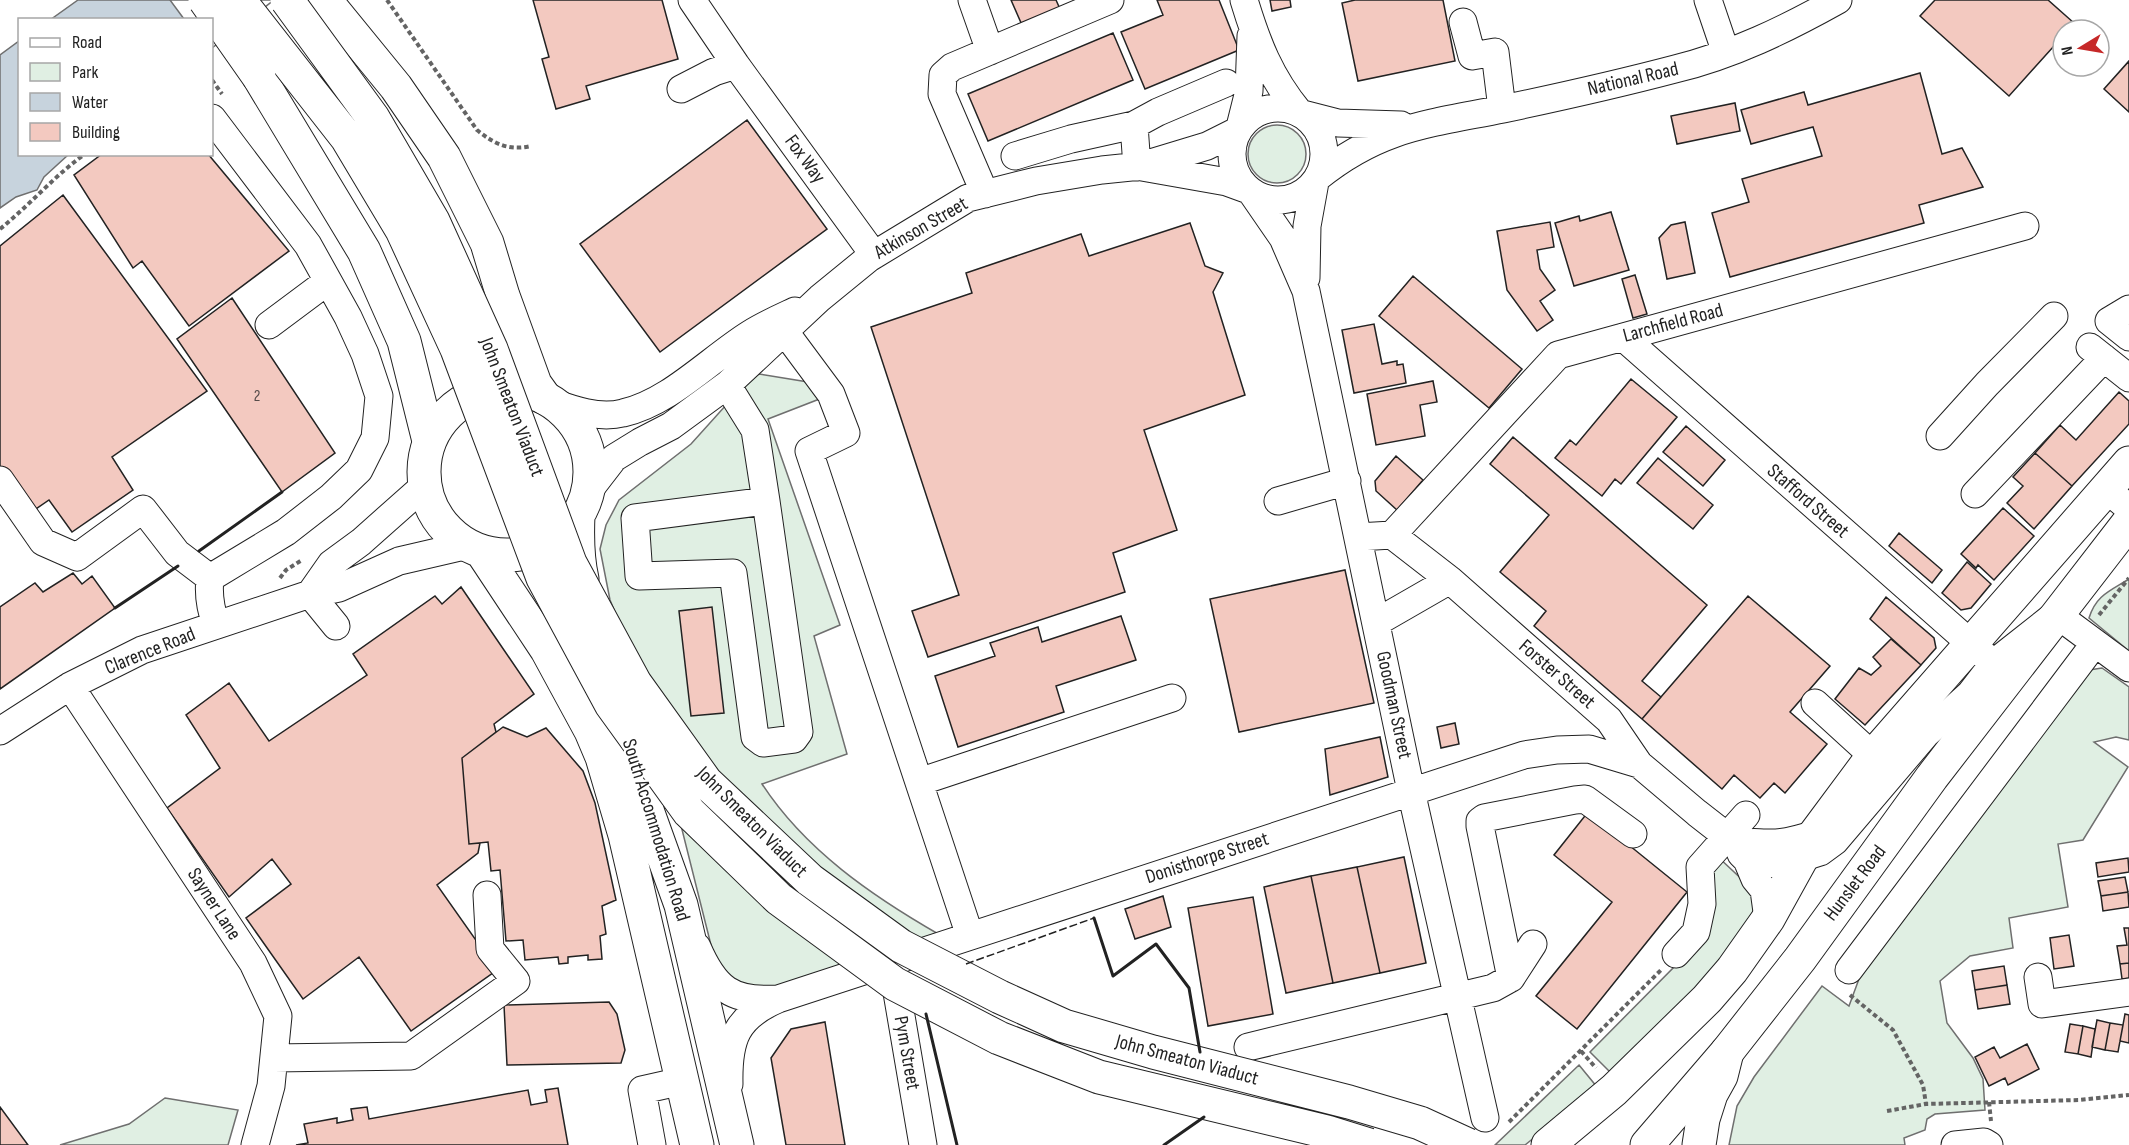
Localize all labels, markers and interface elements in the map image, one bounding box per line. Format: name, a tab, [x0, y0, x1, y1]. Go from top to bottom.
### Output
legend	[18, 18, 213, 156]
north arrow	[2051, 18, 2111, 78]
text: Road	[72, 32, 102, 53]
text: N	[2058, 45, 2078, 57]
street label: National Road	[1585, 57, 1681, 101]
text: Park	[72, 62, 98, 83]
text: Water	[72, 92, 108, 113]
text: Building	[72, 122, 120, 143]
street label: Fox Way	[779, 130, 831, 188]
street label: Atkinson Street	[869, 192, 972, 265]
street label: Larchfield Road	[1620, 298, 1726, 348]
street label: John Smeaton Viaduct	[474, 333, 550, 480]
house number: 2	[254, 387, 260, 406]
street label: Stafford Street	[1762, 459, 1854, 543]
street label: Clarence Road	[101, 622, 199, 680]
street label: Forster Street	[1514, 634, 1600, 714]
street label: Goodman Street	[1371, 649, 1417, 761]
street label: South Accommodation Road	[617, 736, 695, 924]
street label: John Smeaton Viaduct	[691, 761, 812, 882]
street label: Donisthorpe Street	[1142, 827, 1272, 889]
street label: Hunslet Road	[1819, 840, 1891, 926]
street label: Sayner Lane	[182, 863, 246, 945]
street label: Pym Street	[889, 1014, 925, 1092]
street label: John Smeaton Viaduct	[1112, 1029, 1261, 1091]

